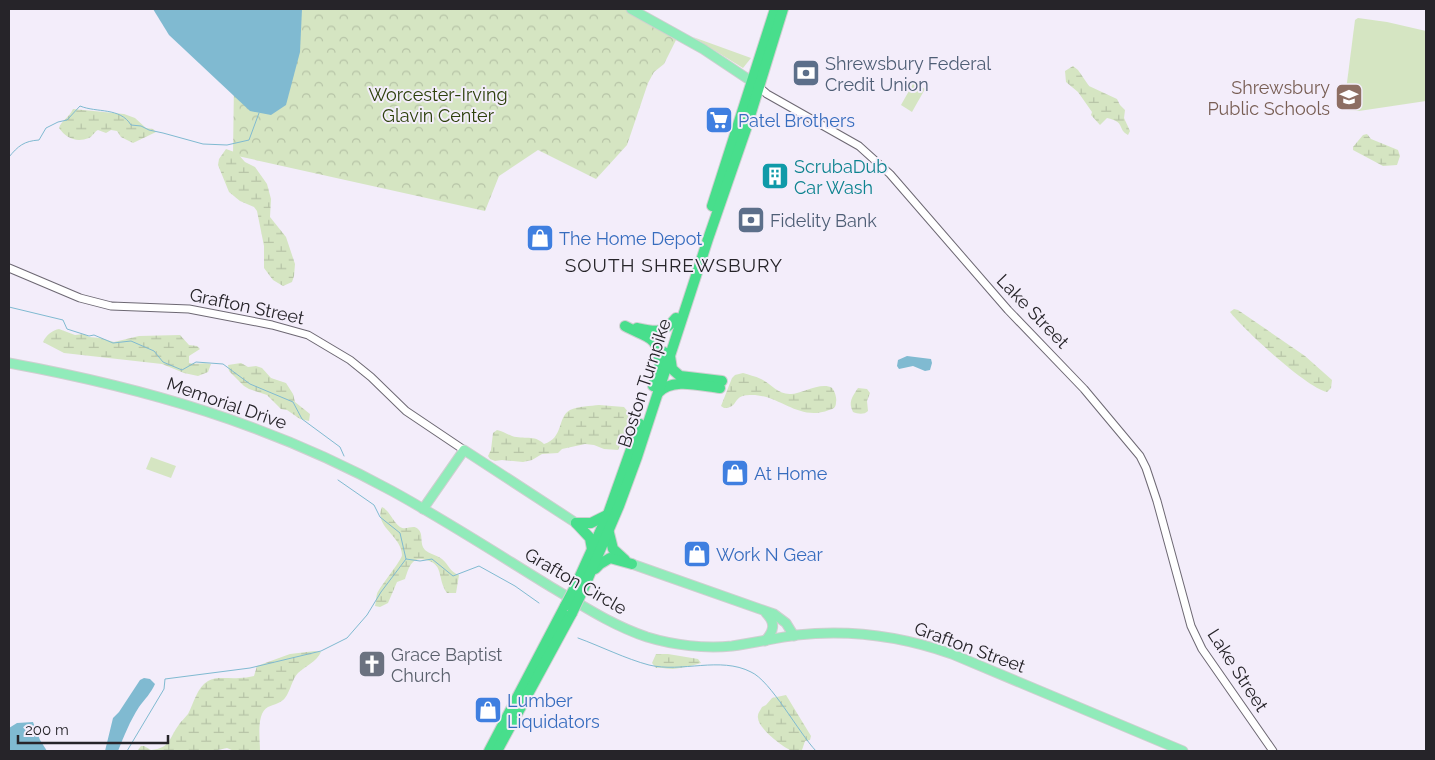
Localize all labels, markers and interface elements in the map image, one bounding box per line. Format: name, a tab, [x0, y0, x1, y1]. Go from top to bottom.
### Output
place label: Shrewsbury Federal Credit Union	[825, 53, 991, 95]
bank icon: Shrewsbury Federal Credit Union	[791, 58, 821, 88]
place label: Shrewsbury Public Schools	[1207, 77, 1330, 119]
school or university icon: Shrewsbury Public Schools	[1334, 82, 1364, 112]
park label: Worcester-Irving Glavin Center	[368, 84, 508, 126]
supermarket icon: Patel Brothers	[704, 105, 734, 135]
place label: Patel Brothers	[738, 110, 855, 131]
place label: ScrubaDub Car Wash	[794, 156, 887, 198]
building icon: ScrubaDub Car Wash	[760, 161, 790, 191]
bank icon: Fidelity Bank	[736, 205, 766, 235]
place label: Fidelity Bank	[770, 210, 877, 231]
shop icon: The Home Depot	[525, 223, 555, 253]
place label: The Home Depot	[559, 228, 702, 249]
district label: SOUTH SHREWSBURY	[565, 254, 783, 276]
street label: Lake Street	[993, 270, 1073, 352]
street label: Grafton Street	[188, 284, 306, 328]
street label: Boston Turnpike	[613, 316, 675, 450]
street label: Memorial Drive	[164, 373, 290, 433]
shop icon: At Home	[720, 458, 750, 488]
place label: At Home	[754, 463, 828, 484]
shop icon: Work N Gear	[682, 539, 712, 569]
street label: Grafton Circle	[521, 543, 631, 619]
place label: Work N Gear	[716, 544, 824, 565]
street label: Grafton Street	[912, 617, 1028, 677]
street label: Lake Street	[1203, 625, 1273, 715]
place label: Grace Baptist Church	[391, 644, 502, 686]
church icon: Grace Baptist Church	[357, 649, 387, 679]
place label: Lumber Liquidators	[507, 690, 600, 732]
shop icon: Lumber Liquidators	[473, 695, 503, 725]
scale bar	[18, 712, 168, 744]
text: 200 m	[25, 721, 69, 739]

